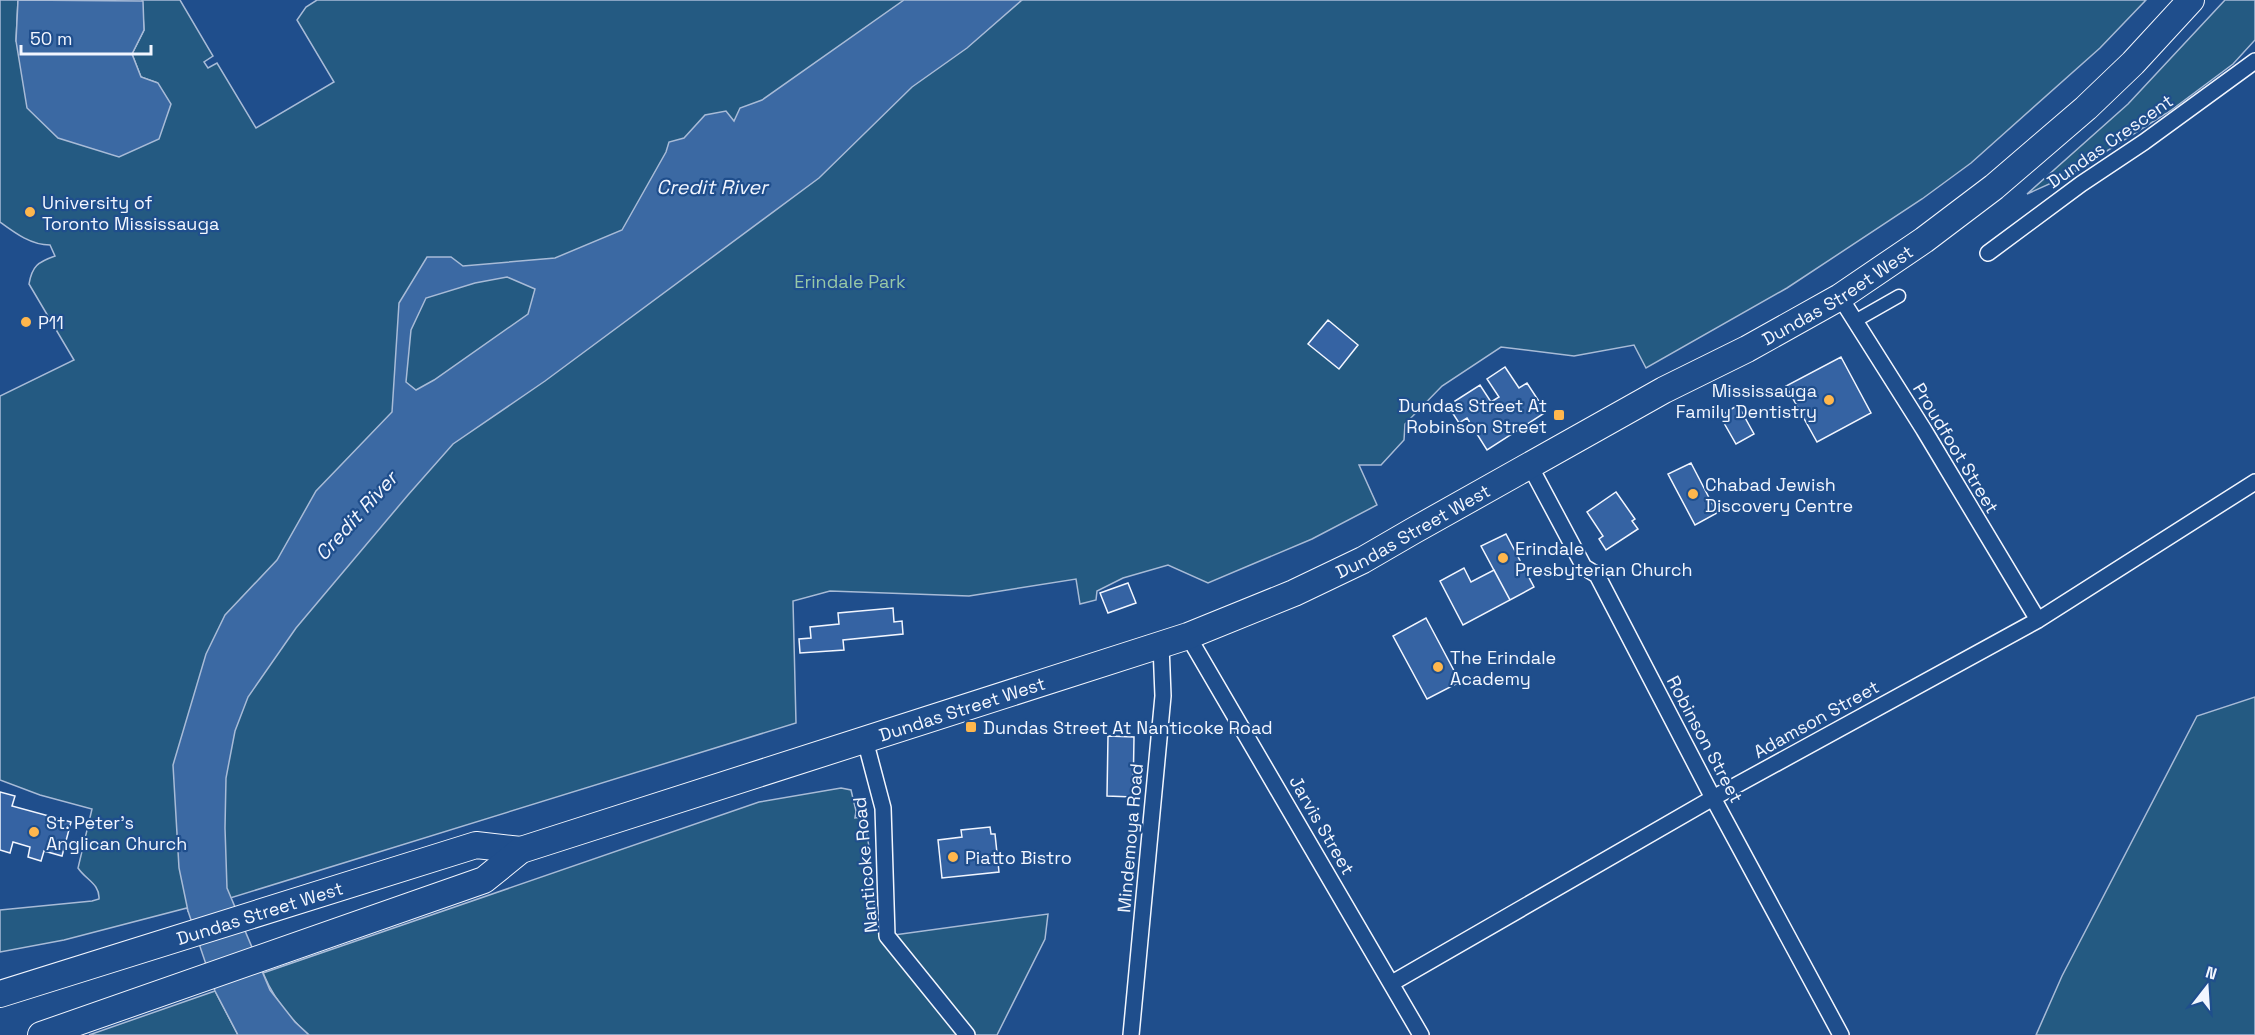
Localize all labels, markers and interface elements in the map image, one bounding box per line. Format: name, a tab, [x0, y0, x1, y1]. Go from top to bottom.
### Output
scale bar	[21, 18, 152, 56]
text: 50 m	[30, 27, 72, 50]
street label: Dundas Crescent	[2043, 89, 2177, 193]
water label: Credit River	[656, 174, 770, 200]
place label: University of Toronto Mississauga	[42, 191, 219, 235]
marker: University of Toronto Mississauga	[23, 205, 37, 219]
street label: Dundas Street West	[1758, 239, 1917, 350]
park label: Erindale Park	[794, 270, 906, 293]
place label: P11	[38, 311, 64, 334]
marker: P11	[19, 315, 33, 329]
street label: Proudfoot Street	[1908, 378, 2004, 518]
place label: Mississauga Family Dentistry	[1676, 379, 1817, 423]
marker: Mississauga Family Dentistry	[1822, 393, 1836, 407]
place label: Dundas Street At Robinson Street	[1398, 394, 1547, 438]
marker: Dundas Street At Robinson Street	[1552, 408, 1566, 422]
water label: Credit River	[309, 464, 405, 566]
place label: Chabad Jewish Discovery Centre	[1705, 473, 1853, 517]
street label: Dundas Street West	[1332, 479, 1494, 583]
marker: Chabad Jewish Discovery Centre	[1686, 487, 1700, 501]
place label: Erindale Presbyterian Church	[1515, 537, 1693, 581]
marker: Erindale Presbyterian Church	[1496, 551, 1510, 565]
place label: The Erindale Academy	[1450, 646, 1556, 690]
marker: The Erindale Academy	[1431, 660, 1445, 674]
street label: Dundas Street West	[876, 671, 1048, 746]
street label: Robinson Street	[1662, 671, 1748, 807]
street label: Adamson Street	[1749, 675, 1883, 763]
place label: Dundas Street At Nanticoke Road	[983, 716, 1273, 739]
marker: Dundas Street At Nanticoke Road	[964, 720, 978, 734]
street label: Mindemoya Road	[1112, 762, 1148, 914]
street label: Jarvis Street	[1284, 771, 1360, 879]
street label: Nanticoke Road	[848, 796, 882, 934]
place label: St. Peter's Anglican Church	[46, 811, 187, 855]
marker: St. Peter's Anglican Church	[27, 825, 41, 839]
place label: Piatto Bistro	[965, 846, 1072, 869]
marker: Piatto Bistro	[946, 850, 960, 864]
street label: Dundas Street West	[173, 876, 346, 950]
north arrow	[2177, 957, 2237, 1017]
text: N	[2203, 962, 2219, 985]

